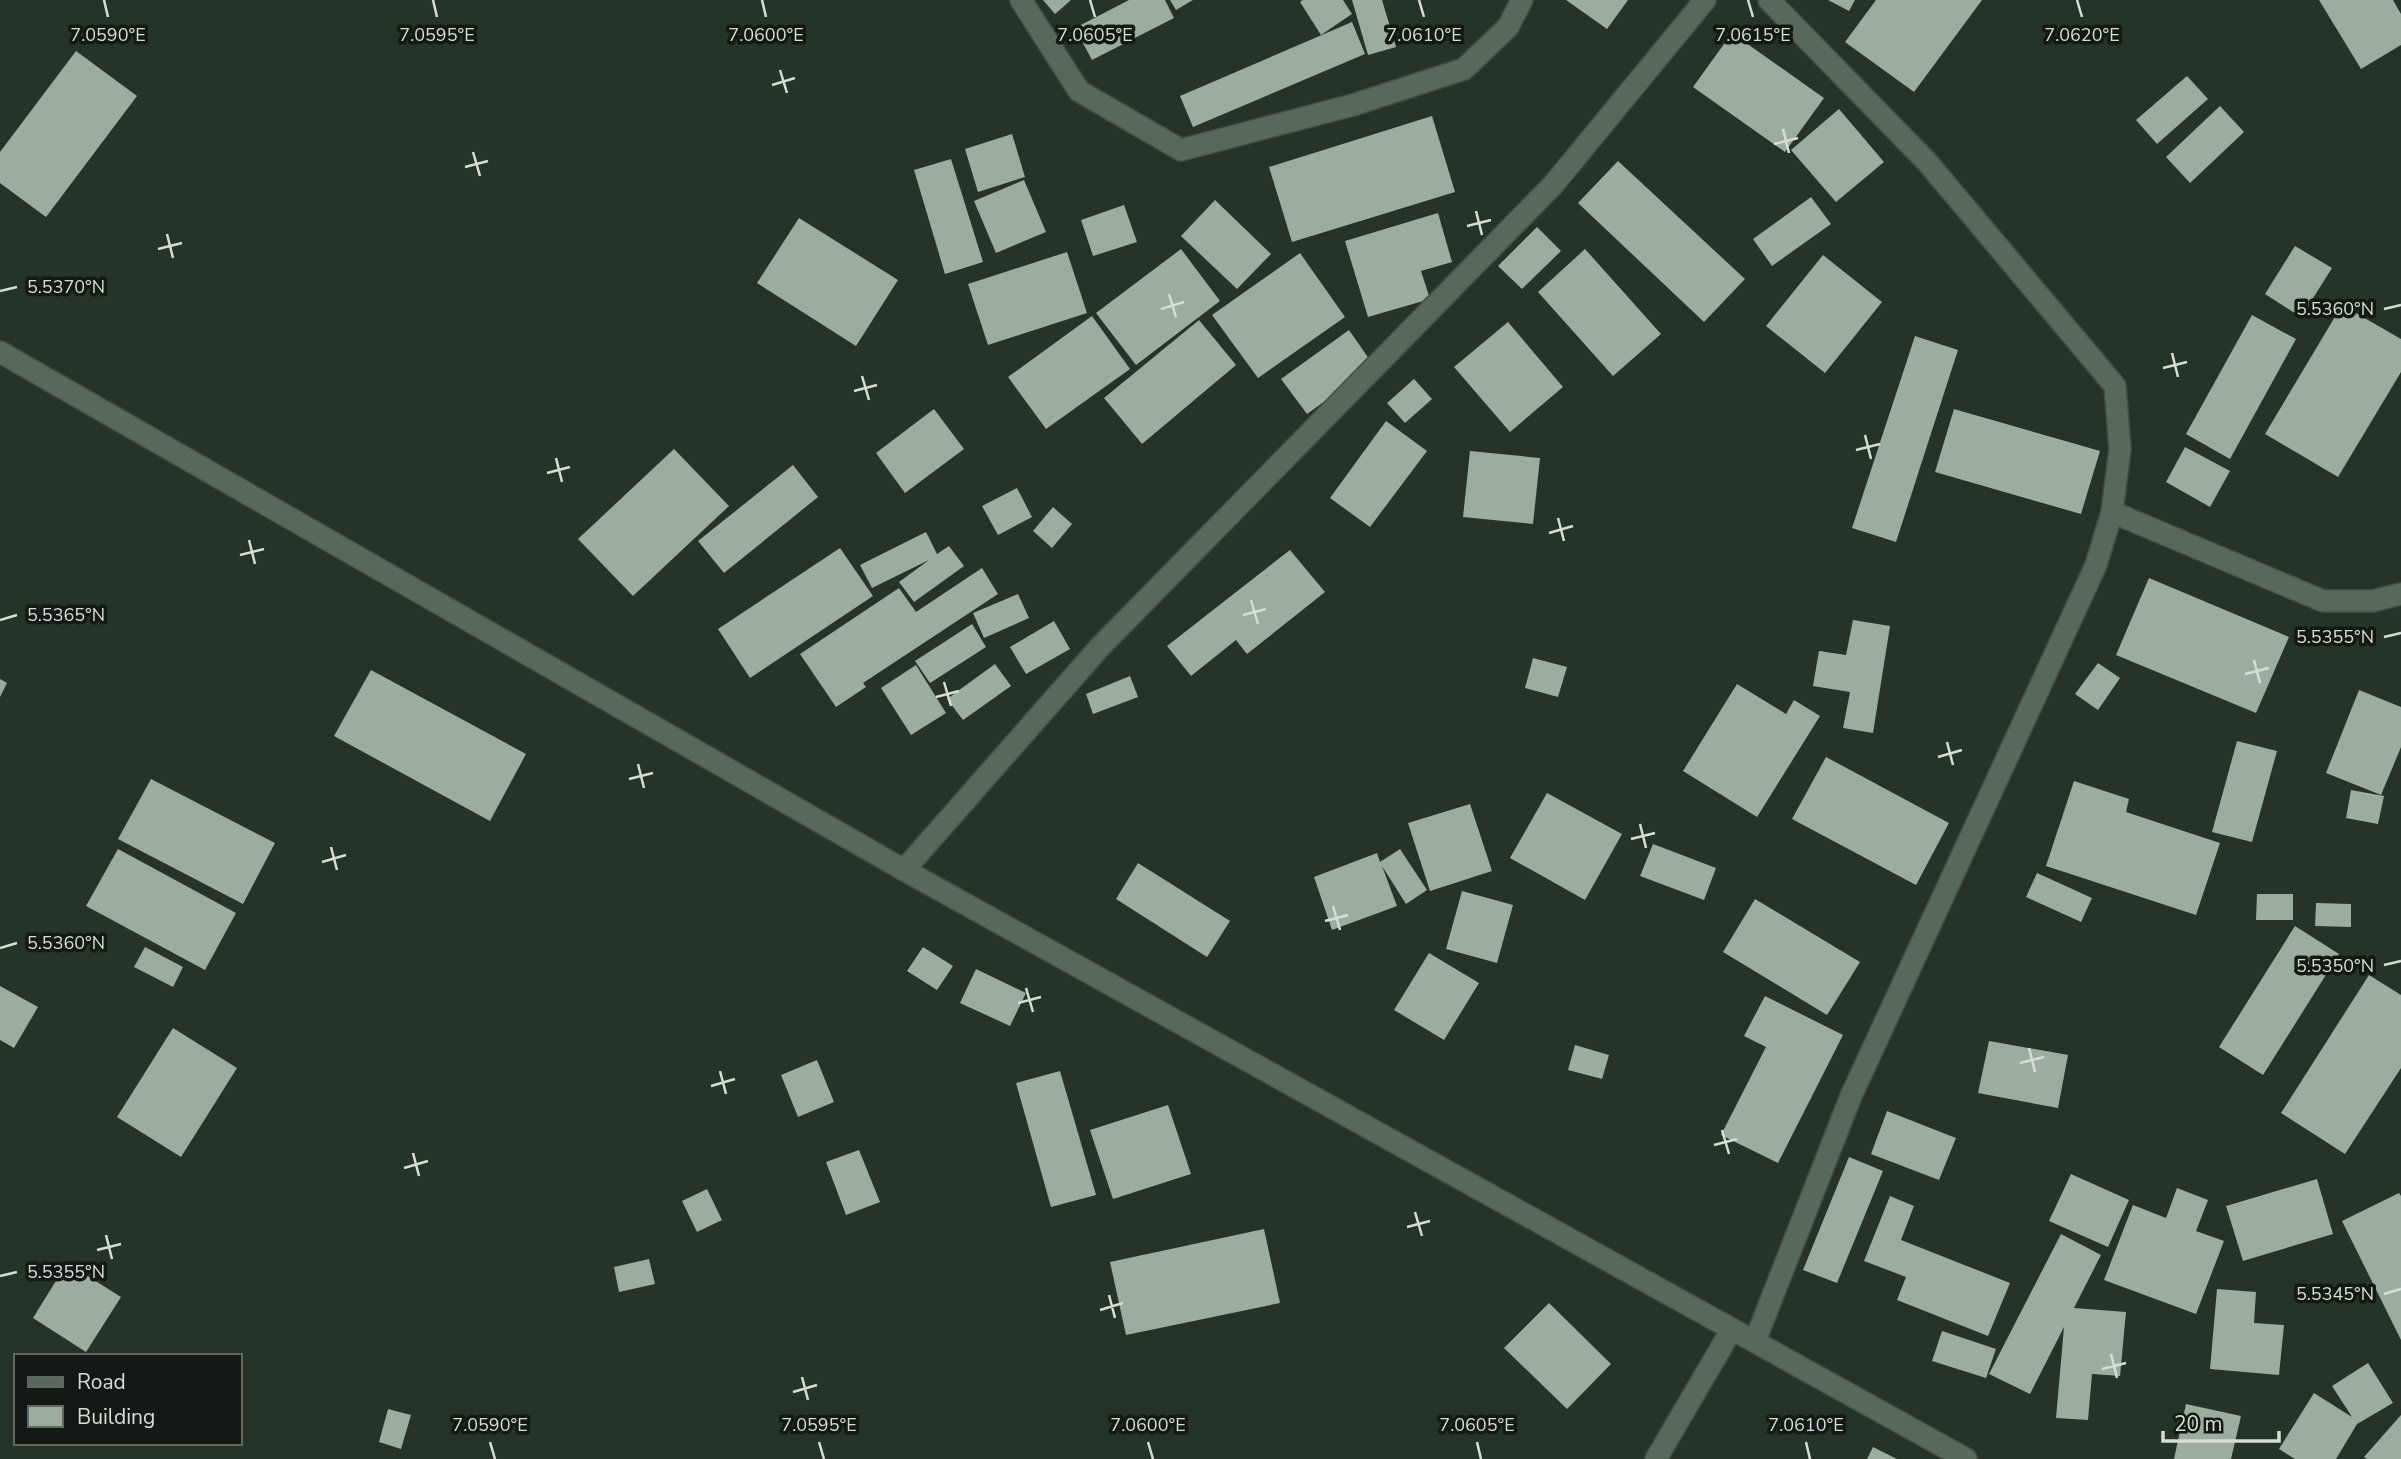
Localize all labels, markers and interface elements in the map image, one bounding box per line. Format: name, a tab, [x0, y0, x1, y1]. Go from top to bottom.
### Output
text: 7.0590°E	[70, 23, 146, 47]
text: 7.0595°E	[399, 23, 475, 47]
text: 7.0600°E	[728, 23, 804, 47]
text: 7.0605°E	[1057, 23, 1133, 47]
text: 7.0610°E	[1386, 23, 1462, 47]
text: 7.0615°E	[1715, 23, 1791, 47]
text: 7.0620°E	[2044, 23, 2120, 47]
text: 5.5370°N	[27, 275, 105, 299]
text: 5.5360°N	[2296, 297, 2374, 321]
text: 5.5365°N	[27, 603, 105, 627]
text: 5.5355°N	[2296, 625, 2374, 649]
text: 5.5360°N	[27, 931, 105, 955]
text: 5.5350°N	[2296, 954, 2374, 978]
text: 5.5355°N	[27, 1260, 105, 1284]
text: 5.5345°N	[2296, 1282, 2374, 1306]
legend	[14, 1354, 242, 1445]
text: Road	[77, 1368, 126, 1396]
scale bar	[2163, 1400, 2278, 1444]
text: Building	[77, 1403, 155, 1431]
text: 20 m	[2174, 1410, 2223, 1438]
text: 7.0590°E	[452, 1413, 528, 1437]
text: 7.0595°E	[781, 1413, 857, 1437]
text: 7.0600°E	[1110, 1413, 1186, 1437]
text: 7.0605°E	[1439, 1413, 1515, 1437]
text: 7.0610°E	[1768, 1413, 1844, 1437]

